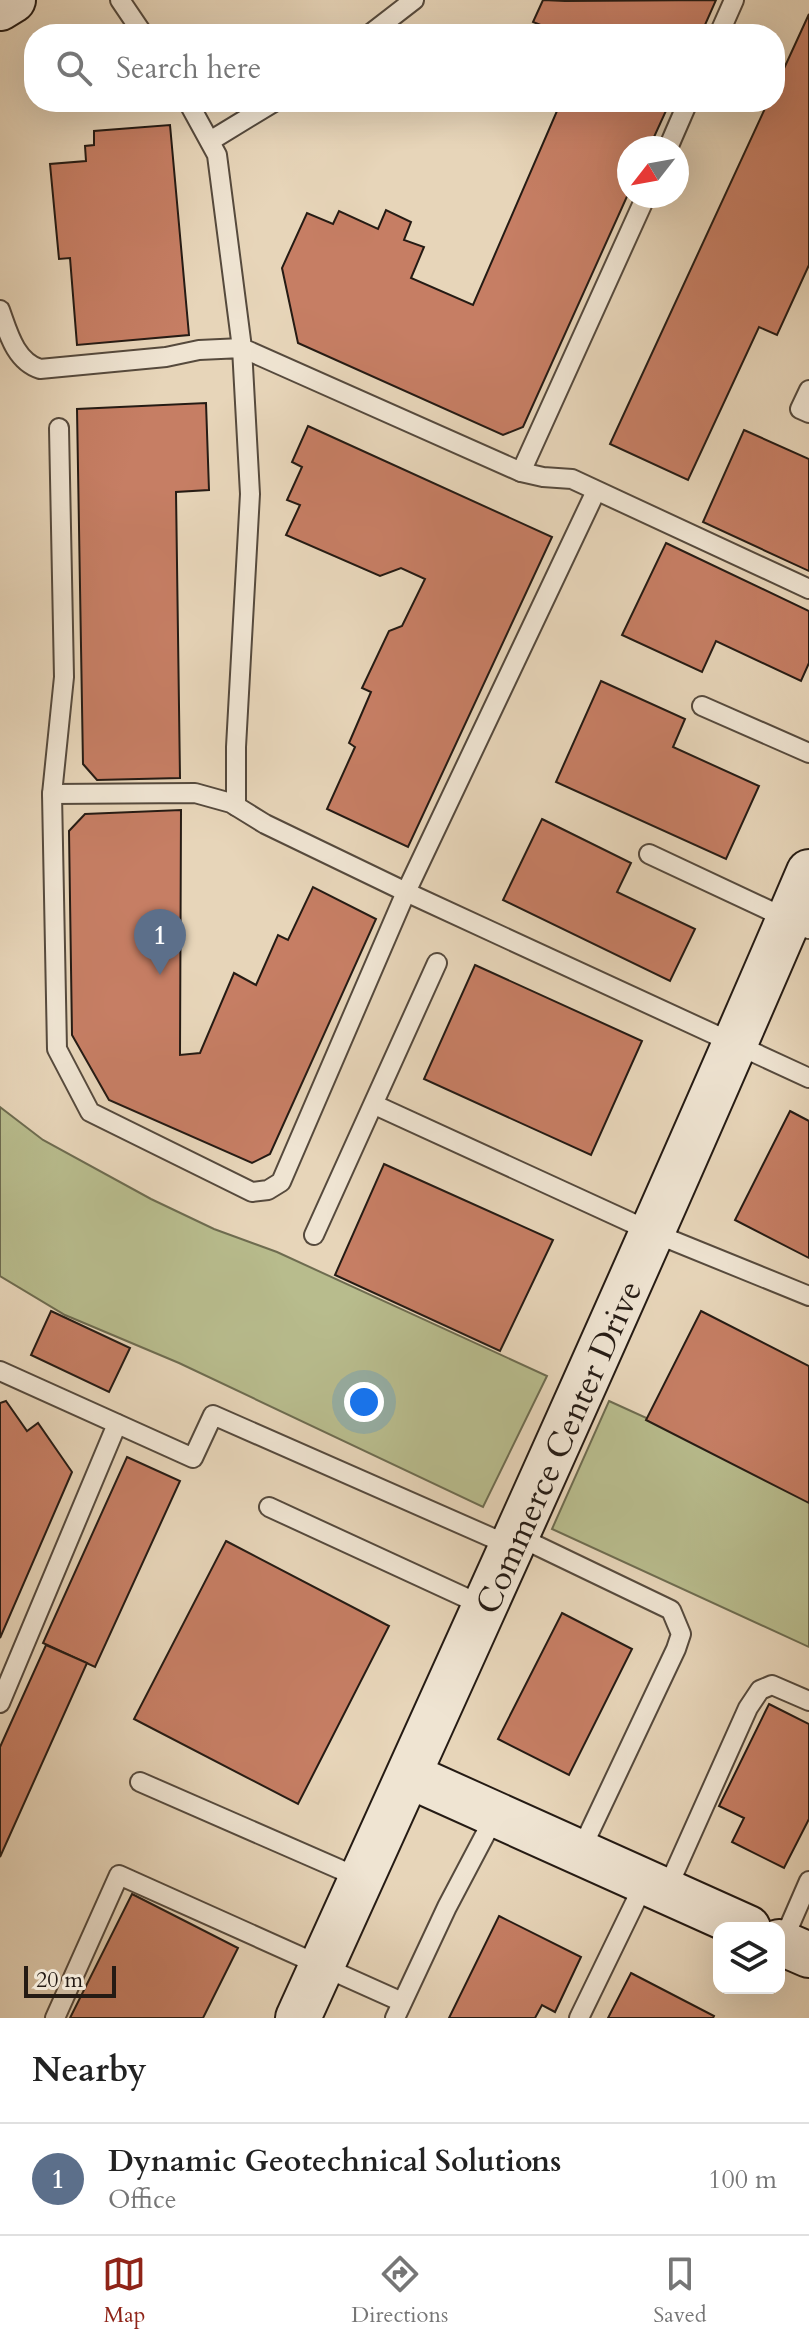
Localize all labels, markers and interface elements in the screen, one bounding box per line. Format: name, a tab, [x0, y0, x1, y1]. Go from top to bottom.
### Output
search box	[24, 24, 785, 112]
icon: search	[52, 46, 96, 90]
text: Search here	[116, 48, 261, 89]
north arrow	[617, 136, 689, 208]
pin: 1	[134, 909, 186, 975]
street label: Commerce Center Drive	[465, 1273, 653, 1621]
your location	[344, 1382, 384, 1422]
map controls	[713, 1922, 785, 1994]
button: layers	[713, 1922, 785, 1994]
scale bar	[24, 1962, 116, 1998]
text: 20 m	[36, 1965, 83, 1995]
text: Nearby	[32, 2047, 147, 2093]
text: Dynamic Geotechnical Solutions	[108, 2141, 561, 2182]
text: 1	[51, 2162, 65, 2197]
text: 100 m	[708, 2162, 777, 2197]
text: Office	[108, 2182, 177, 2217]
tab: Map	[102, 2252, 146, 2330]
tab: Directions	[351, 2252, 448, 2330]
tab: Saved	[653, 2252, 707, 2330]

